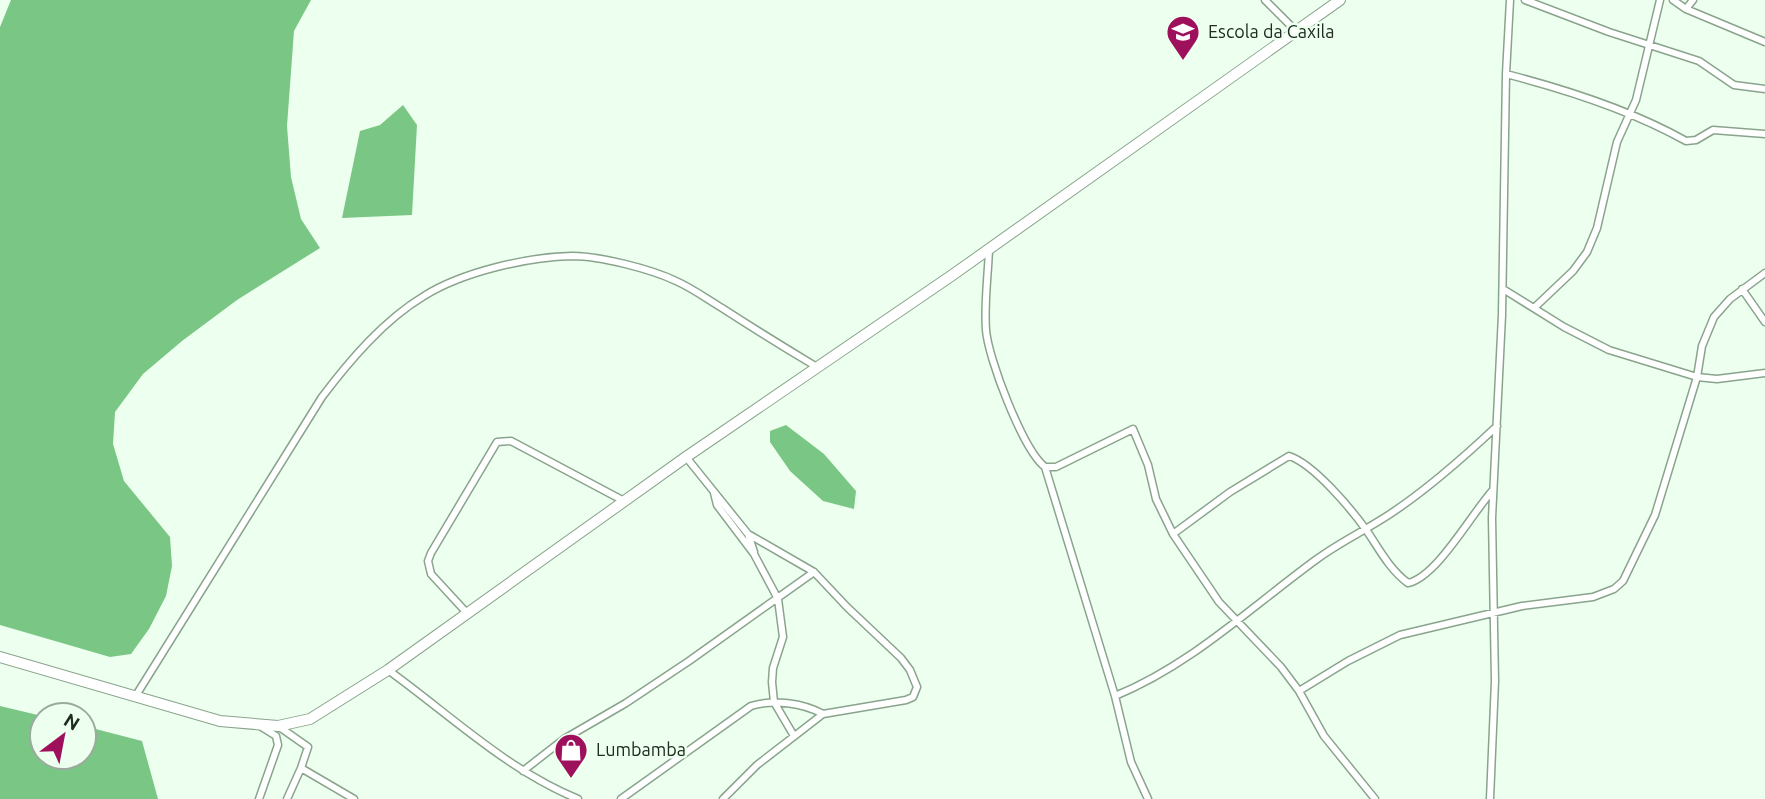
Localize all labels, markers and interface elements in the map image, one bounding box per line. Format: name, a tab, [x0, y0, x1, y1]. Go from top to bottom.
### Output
school or university icon: Escola da Caxila	[1164, 13, 1202, 62]
place label: Escola da Caxila	[1208, 21, 1335, 41]
north arrow	[28, 701, 98, 771]
text: N	[60, 708, 84, 735]
shop icon: Lumbamba	[552, 731, 590, 780]
place label: Lumbamba	[596, 739, 686, 759]

